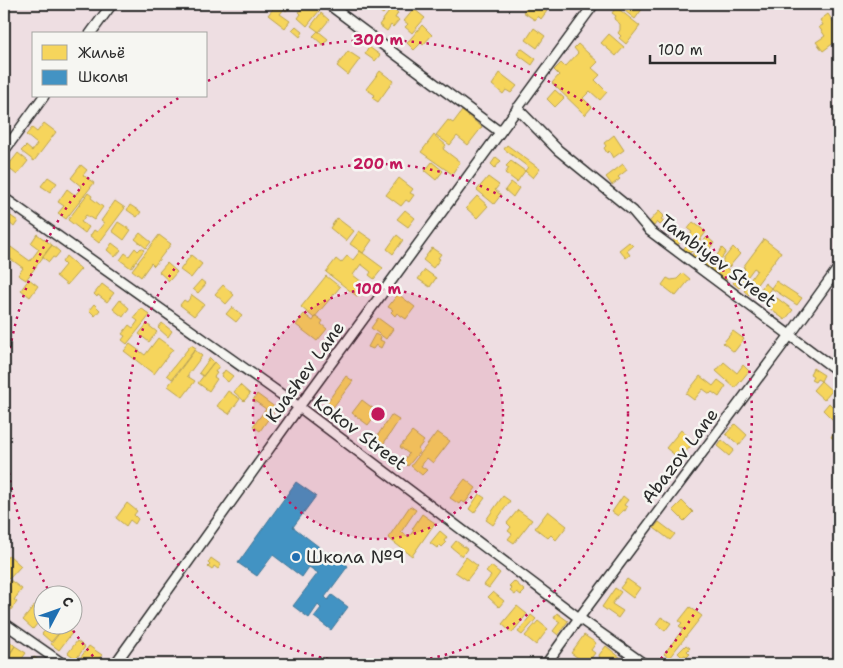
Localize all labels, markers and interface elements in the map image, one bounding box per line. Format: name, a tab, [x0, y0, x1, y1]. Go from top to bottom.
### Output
text: 300 m	[353, 30, 403, 50]
legend	[32, 32, 208, 98]
scale bar	[650, 32, 776, 64]
text: 100 m	[658, 40, 703, 60]
text: Жильё	[78, 43, 125, 63]
text: Школы	[78, 67, 128, 87]
text: 200 m	[353, 154, 403, 174]
street label: Tambiyev Street	[655, 209, 781, 313]
text: 100 m	[355, 279, 401, 299]
street label: Kuashev Lane	[260, 317, 350, 427]
street label: Kokov Street	[309, 390, 412, 476]
street label: Abazov Lane	[636, 403, 724, 509]
centre of rings	[369, 405, 387, 423]
place label: Школа №9	[306, 545, 405, 569]
marker: Школа №9	[290, 551, 302, 563]
north arrow	[32, 586, 82, 636]
text: С	[58, 592, 77, 611]

